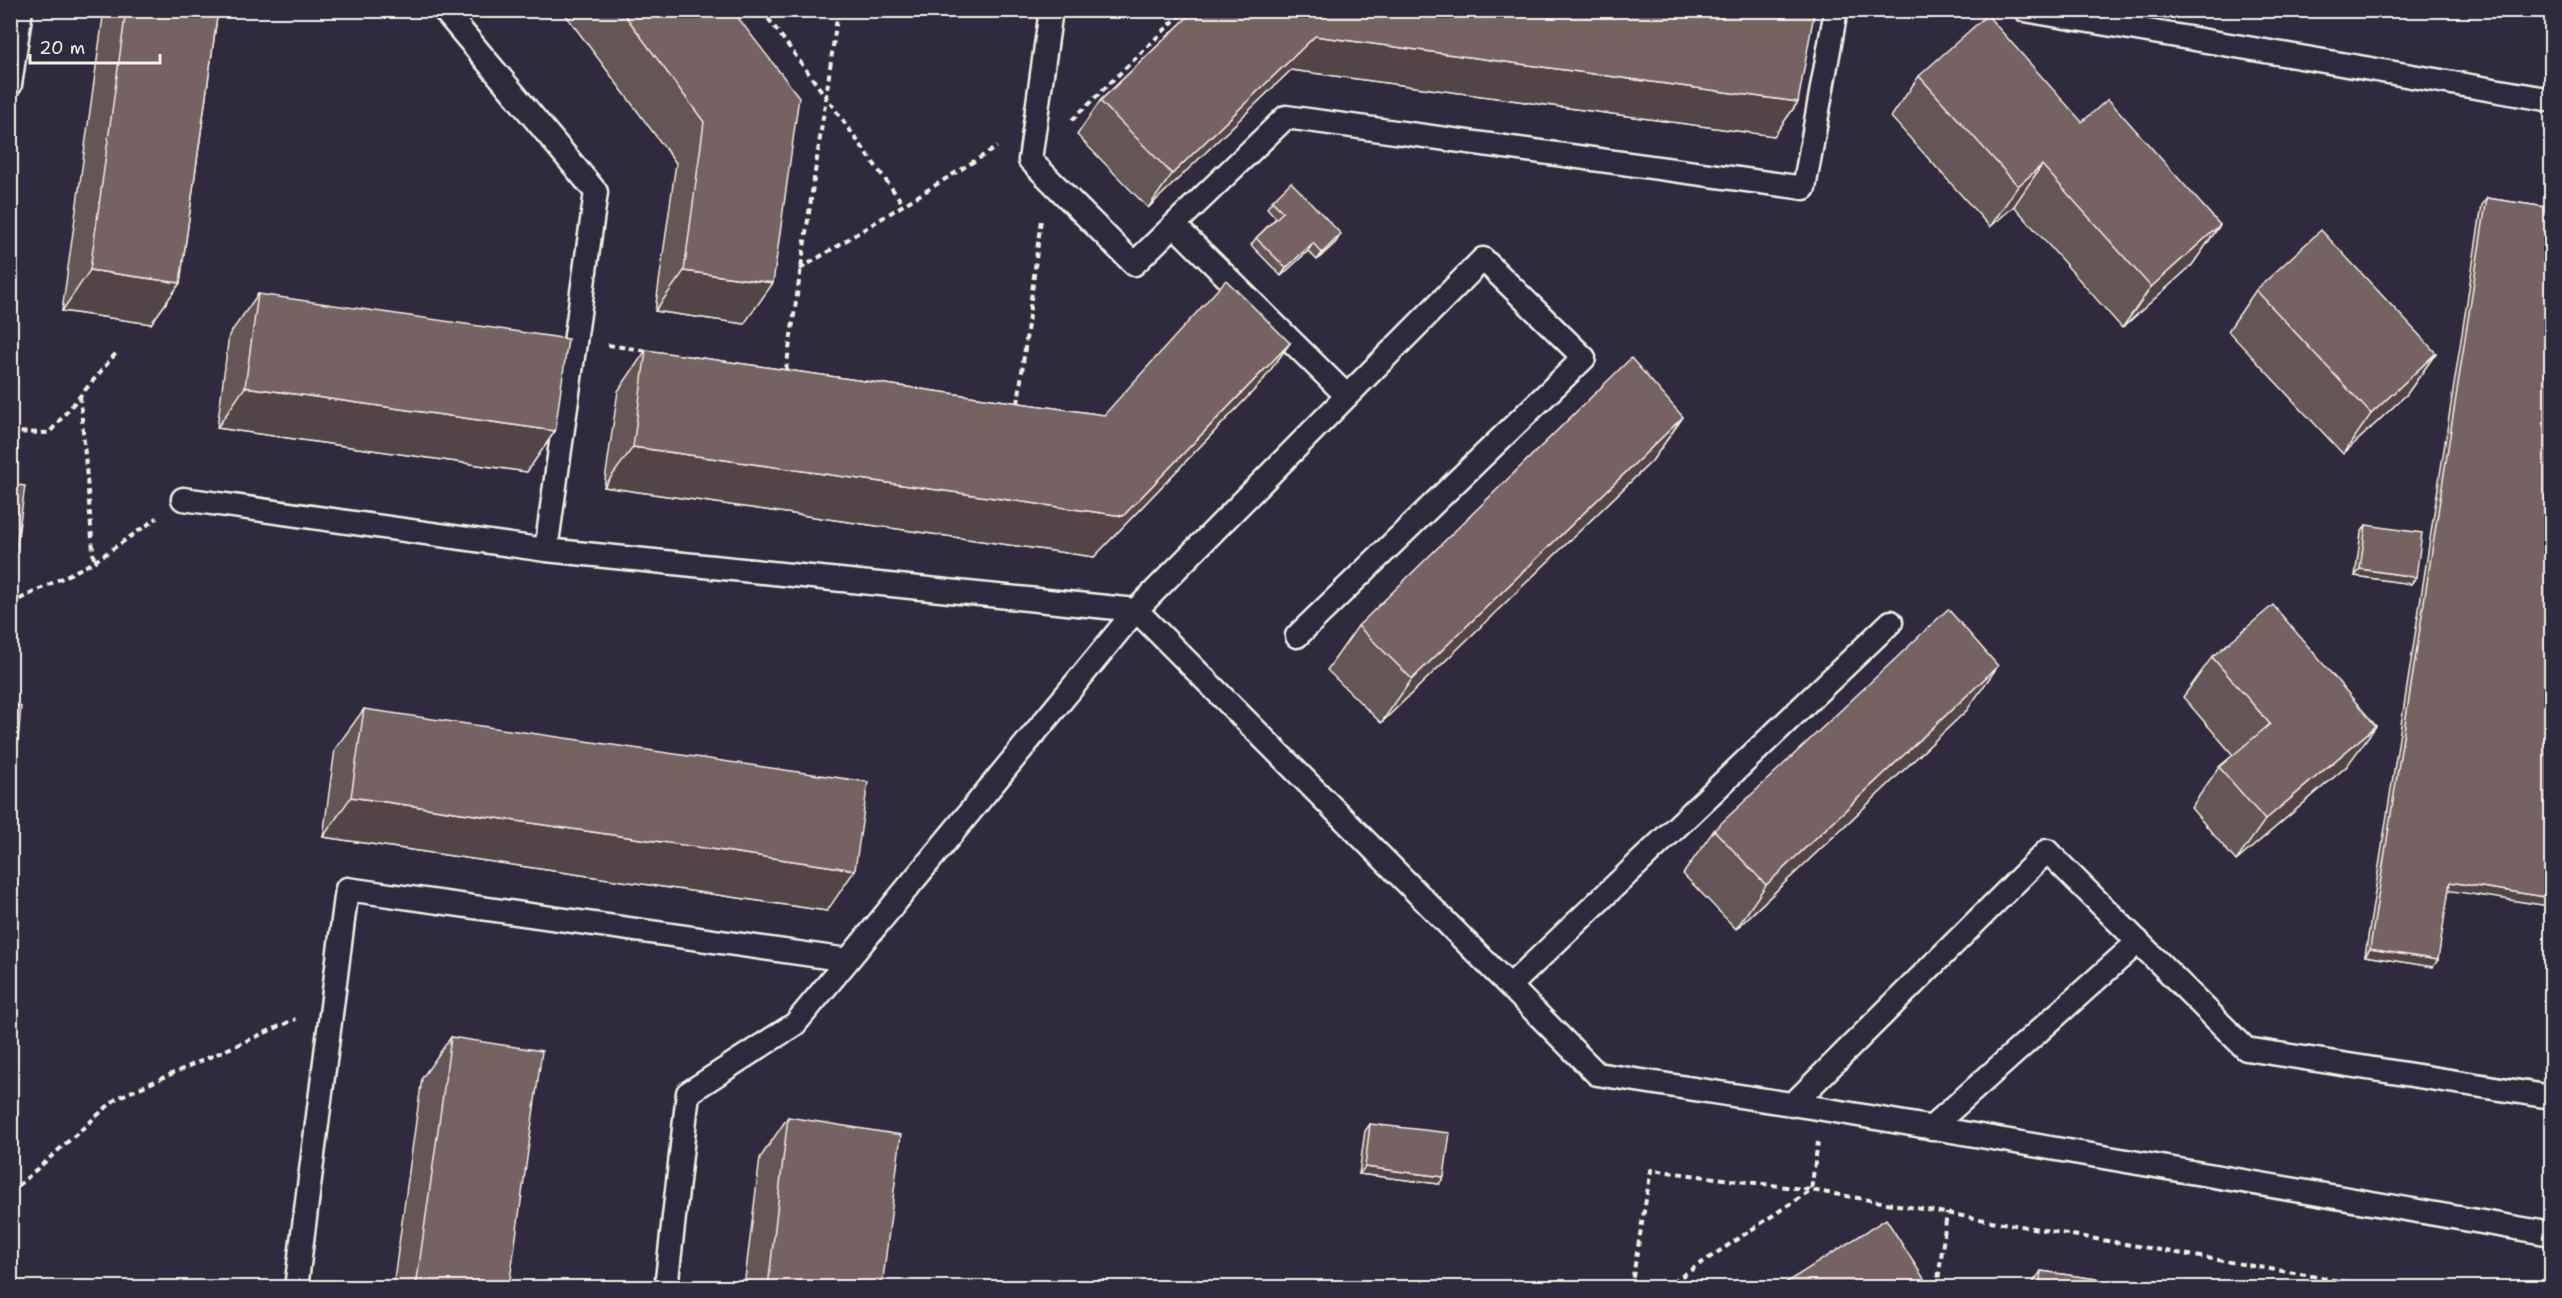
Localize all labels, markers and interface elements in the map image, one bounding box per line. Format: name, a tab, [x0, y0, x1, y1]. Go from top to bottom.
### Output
scale bar	[30, 27, 160, 65]
text: 20 m	[39, 36, 85, 60]

